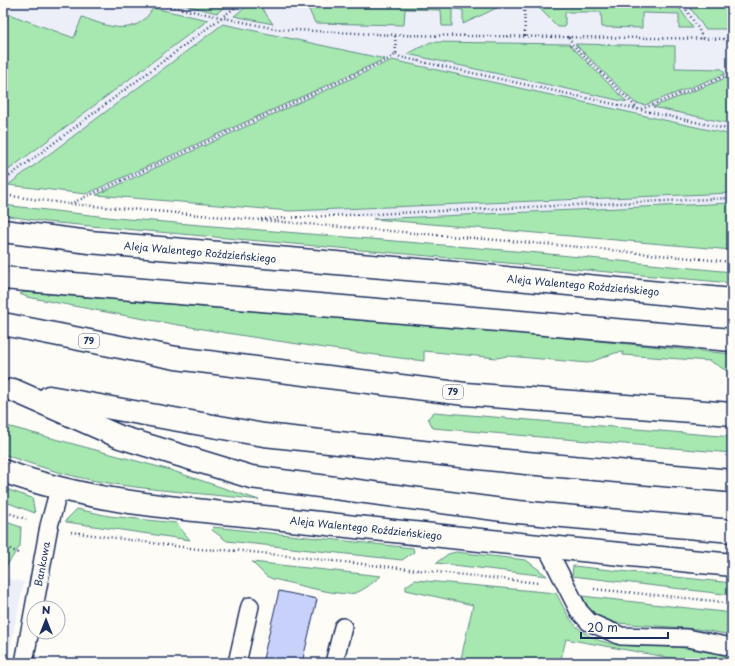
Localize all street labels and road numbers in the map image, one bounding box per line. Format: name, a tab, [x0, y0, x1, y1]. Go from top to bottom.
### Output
street label: Aleja Walentego Roździeńskiego	[123, 237, 277, 266]
street label: Aleja Walentego Roździeńskiego	[506, 270, 660, 299]
road number: 79	[79, 334, 99, 348]
road number: 79	[443, 385, 463, 399]
street label: Aleja Walentego Roździeńskiego	[289, 512, 443, 543]
street label: Bankowa	[30, 539, 53, 588]

